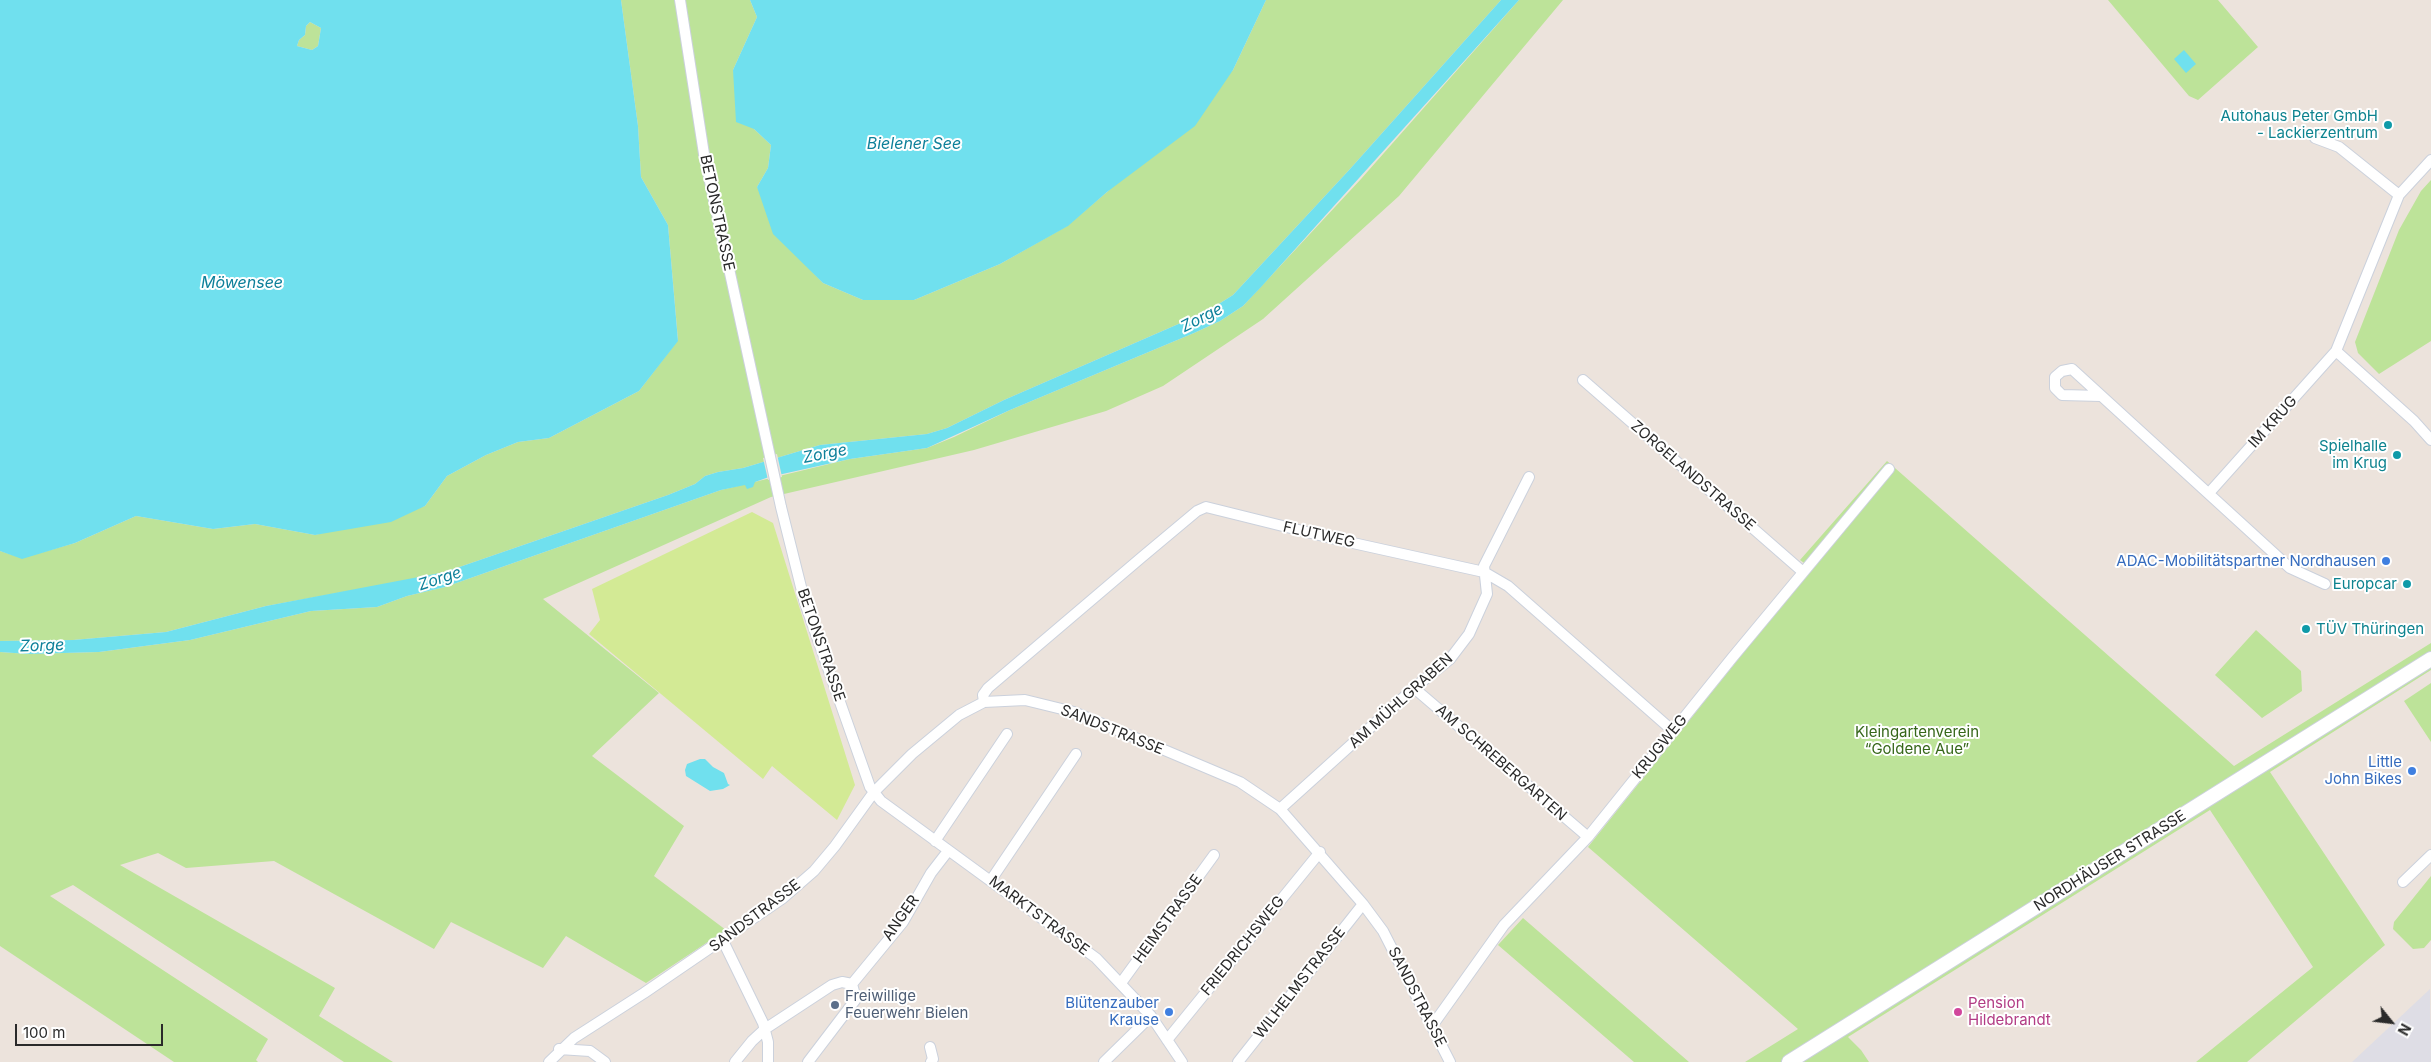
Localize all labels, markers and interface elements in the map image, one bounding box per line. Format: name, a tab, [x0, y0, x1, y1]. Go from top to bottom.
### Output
place label: Autohaus Peter GmbH - Lackierzentrum	[2220, 107, 2378, 142]
marker: Autohaus Peter GmbH - Lackierzentrum	[2382, 119, 2394, 131]
water label: Bielener See	[867, 134, 961, 154]
street label: BETONSTRASSE	[696, 153, 738, 273]
water label: Möwensee	[201, 273, 283, 293]
water label: Zorge	[1178, 299, 1226, 337]
street label: IM KRUG	[2245, 392, 2301, 452]
street label: ZORGELANDSTRASSE	[1627, 417, 1759, 535]
place label: Spielhalle im Krug	[2319, 437, 2387, 472]
water label: Zorge	[801, 440, 849, 468]
marker: Spielhalle im Krug	[2391, 449, 2403, 461]
street label: FLUTWEG	[1281, 518, 1357, 552]
place label: ADAC-Mobilitätspartner Nordhausen	[2116, 552, 2376, 570]
marker: ADAC-Mobilitätspartner Nordhausen	[2380, 555, 2392, 567]
water label: Zorge	[416, 563, 464, 595]
place label: Europcar	[2333, 575, 2397, 593]
marker: Europcar	[2401, 578, 2413, 590]
street label: BETONSTRASSE	[793, 586, 849, 704]
place label: TÜV Thüringen	[2316, 620, 2424, 638]
marker: TÜV Thüringen	[2300, 623, 2312, 635]
water label: Zorge	[19, 636, 65, 656]
street label: AM MÜHLGRABEN	[1345, 650, 1457, 752]
street label: SANDSTRASSE	[1058, 701, 1166, 759]
street label: AM SCHREBERGARTEN	[1432, 701, 1570, 825]
street label: KRUGWEG	[1629, 711, 1691, 783]
park label: Kleingartenverein “Goldene Aue”	[1855, 723, 1979, 758]
place label: Little John Bikes	[2324, 753, 2402, 788]
marker: Little John Bikes	[2406, 765, 2418, 777]
street label: NORDHÄUSER STRASSE	[2031, 807, 2189, 915]
street label: HEIMSTRASSE	[1130, 871, 1206, 967]
street label: MARKTSTRASSE	[985, 872, 1093, 960]
street label: SANDSTRASSE	[706, 876, 804, 956]
street label: ANGER	[879, 892, 923, 944]
street label: FRIEDRICHSWEG	[1197, 893, 1289, 999]
street label: WILHELMSTRASSE	[1251, 923, 1349, 1043]
street label: SANDSTRASSE	[1384, 944, 1450, 1050]
place label: Freiwillige Feuerwehr Bielen	[845, 987, 968, 1022]
place label: Blütenzauber Krause	[1065, 994, 1159, 1029]
place label: Pension Hildebrandt	[1968, 994, 2051, 1029]
north arrow	[2366, 997, 2416, 1047]
marker: Freiwillige Feuerwehr Bielen	[829, 999, 841, 1011]
marker: Blütenzauber Krause	[1163, 1006, 1175, 1018]
marker: Pension Hildebrandt	[1952, 1006, 1964, 1018]
scale bar	[18, 1014, 165, 1046]
text: N	[2395, 1021, 2415, 1038]
text: 100 m	[23, 1023, 65, 1042]

